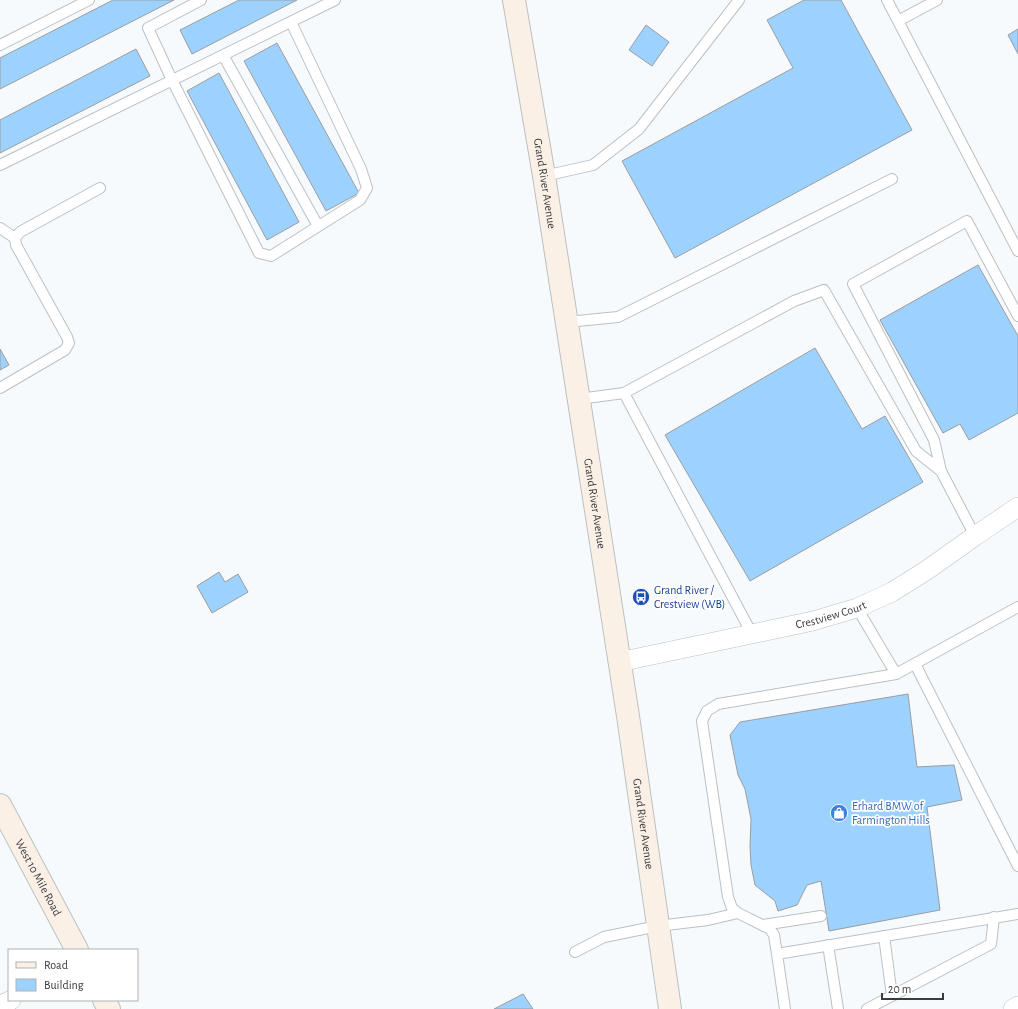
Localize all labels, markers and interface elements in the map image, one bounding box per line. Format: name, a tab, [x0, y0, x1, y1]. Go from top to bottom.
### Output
street label: Grand River Avenue	[532, 137, 558, 230]
street label: Grand River Avenue	[582, 457, 608, 550]
place label: Grand River / Crestview (WB)	[654, 584, 726, 610]
bus stop icon: Grand River / Crestview (WB)	[631, 587, 651, 607]
street label: Crestview Court	[794, 599, 868, 631]
street label: Grand River Avenue	[631, 778, 656, 870]
place label: Erhard BMW of Farmington Hills	[852, 800, 930, 826]
shop icon: Erhard BMW of Farmington Hills	[829, 803, 849, 823]
street label: West 10 Mile Road	[13, 837, 64, 918]
legend	[8, 949, 138, 1001]
text: Road	[44, 959, 68, 971]
scale bar	[882, 975, 943, 1001]
text: Building	[44, 979, 84, 991]
text: 20 m	[888, 983, 911, 995]

